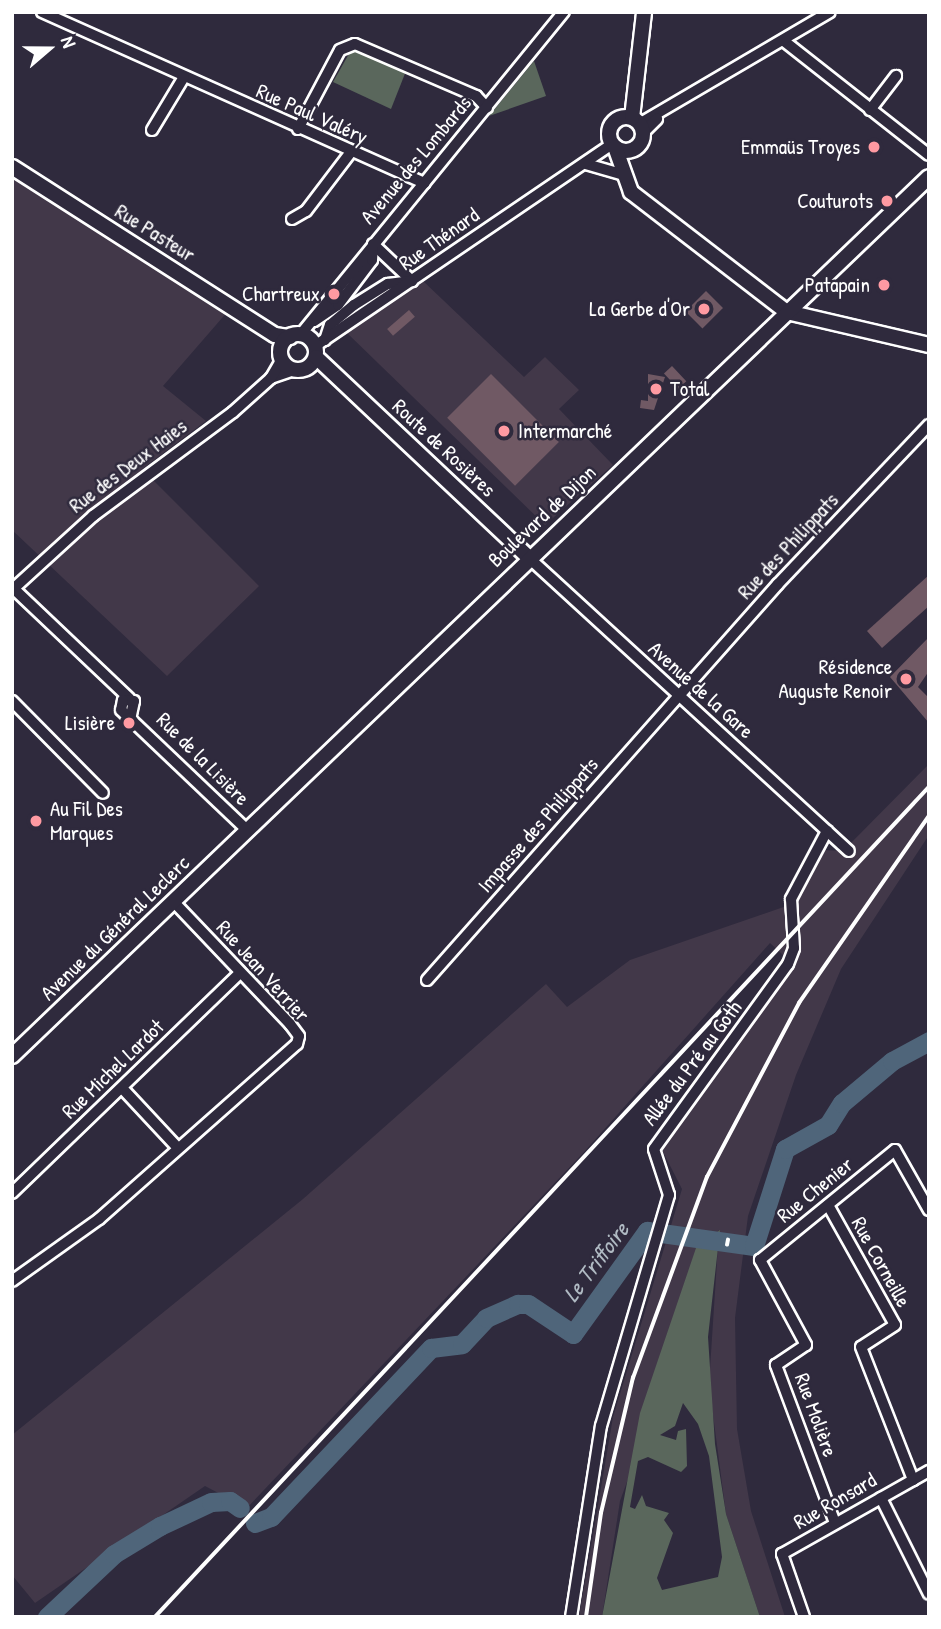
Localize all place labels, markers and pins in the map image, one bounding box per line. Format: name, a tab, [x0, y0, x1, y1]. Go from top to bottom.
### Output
place label: Emmaüs Troyes	[741, 134, 860, 160]
marker: Emmaüs Troyes	[866, 139, 882, 155]
place label: Couturots	[797, 188, 873, 214]
marker: Couturots	[879, 193, 895, 209]
place label: Patapain	[805, 272, 870, 298]
marker: Patapain	[876, 277, 892, 293]
place label: Chartreux	[242, 281, 320, 307]
marker: Chartreux	[326, 286, 342, 302]
place label: La Gerbe d'Or	[589, 296, 690, 322]
marker: La Gerbe d'Or	[696, 301, 712, 317]
place label: Total	[670, 376, 709, 402]
marker: Total	[648, 381, 664, 397]
place label: Intermarché	[518, 418, 612, 444]
marker: Intermarché	[496, 423, 512, 439]
place label: Résidence Auguste Renoir	[778, 654, 892, 704]
marker: Résidence Auguste Renoir	[898, 671, 914, 687]
place label: Lisière	[65, 710, 115, 736]
marker: Lisière	[121, 715, 137, 731]
place label: Au Fil Des Marques	[50, 796, 123, 846]
marker: Au Fil Des Marques	[28, 813, 44, 829]

